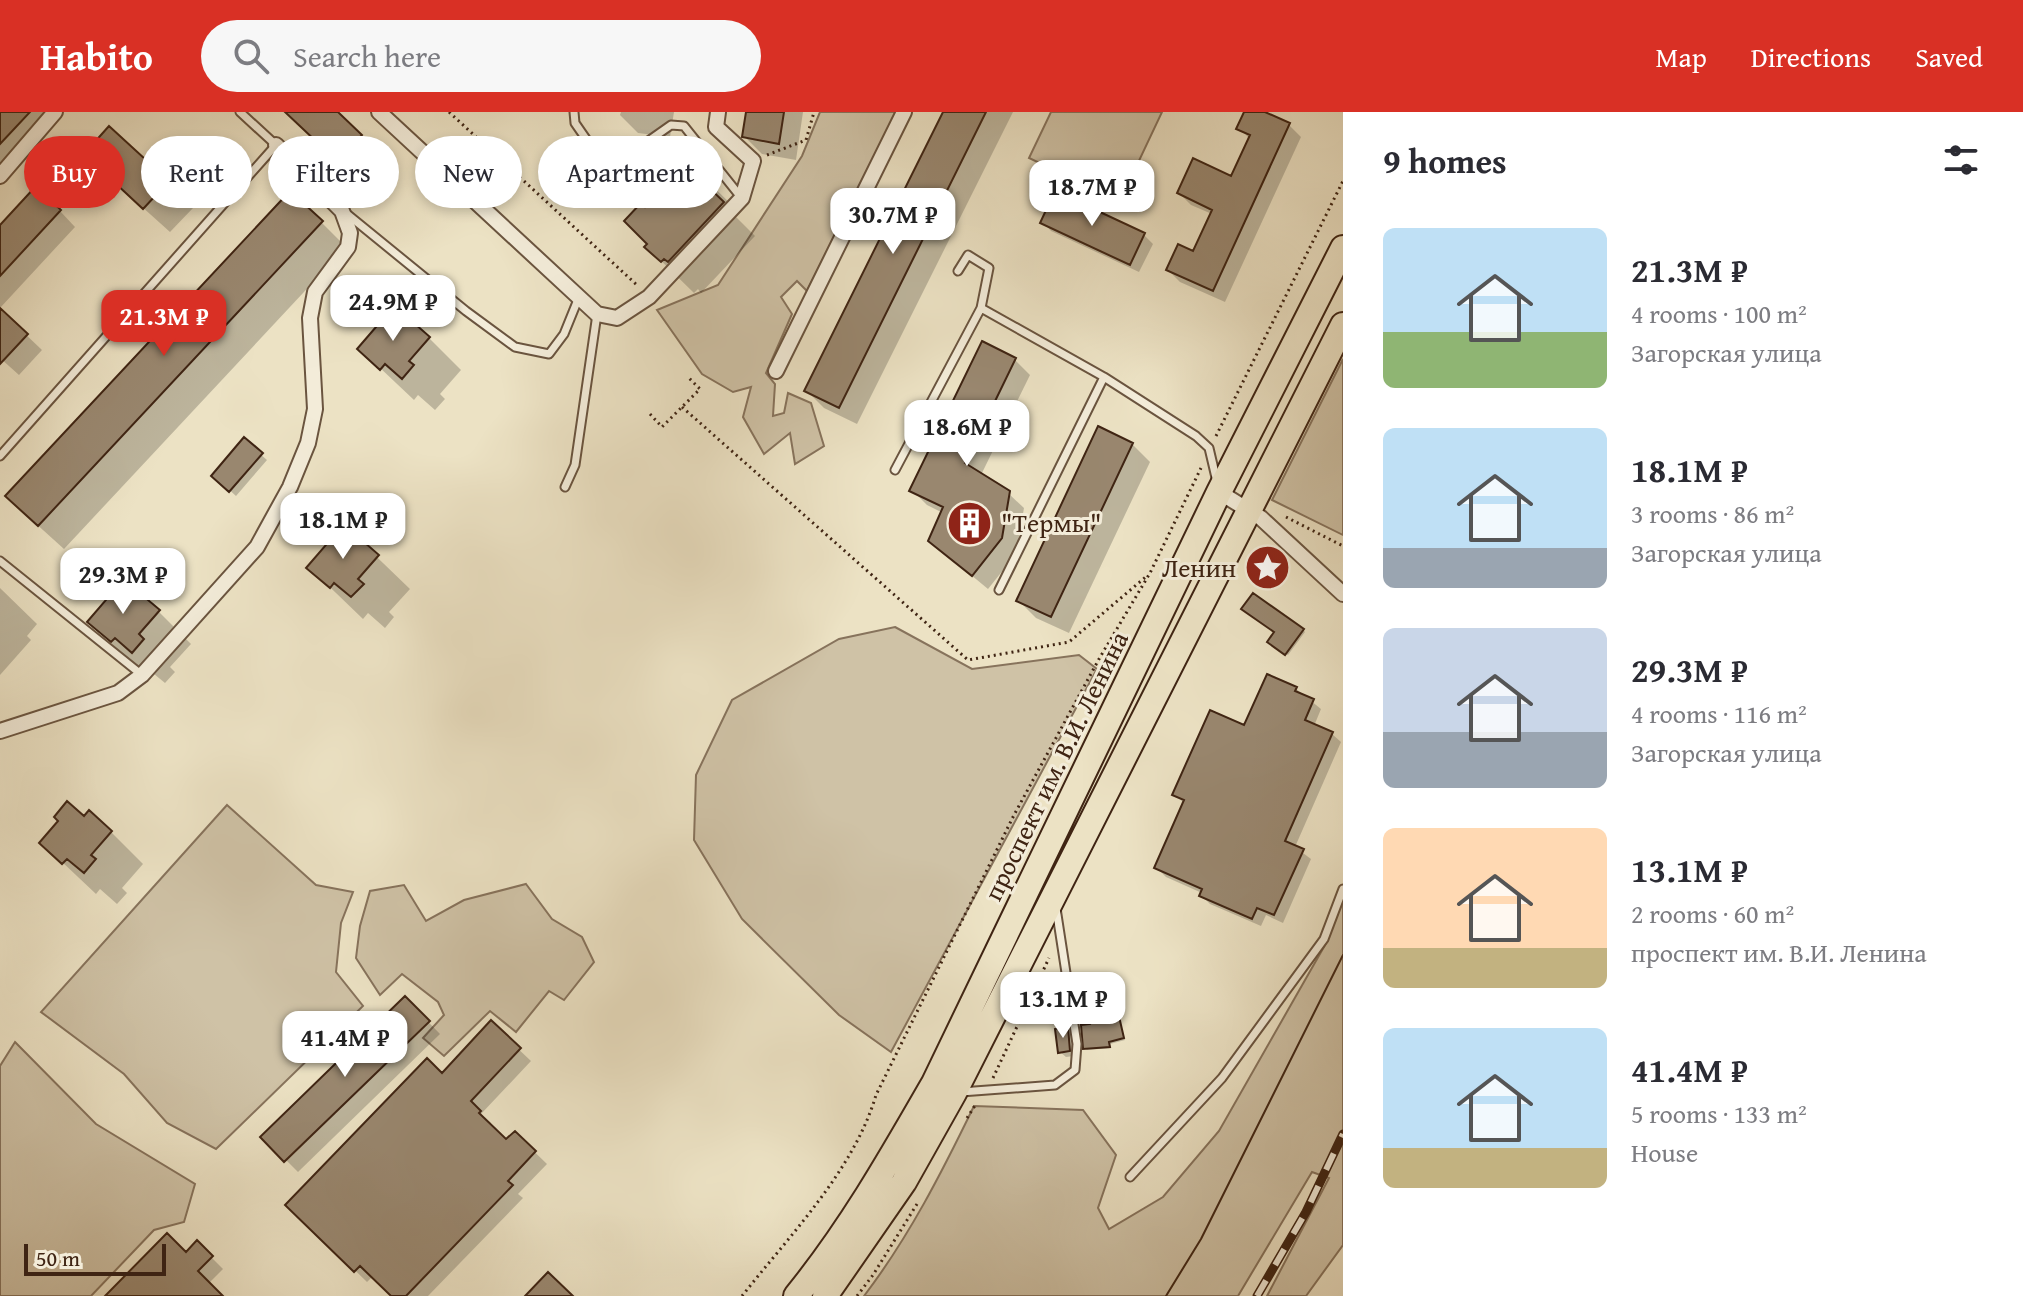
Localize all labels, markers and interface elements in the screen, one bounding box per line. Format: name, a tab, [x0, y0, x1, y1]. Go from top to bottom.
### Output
search box	[201, 20, 761, 92]
text: Habito	[40, 28, 153, 84]
icon: search	[229, 34, 273, 78]
text: Search here	[293, 34, 441, 78]
text: Map	[1655, 36, 1707, 77]
text: Directions	[1751, 36, 1871, 77]
text: Saved	[1915, 36, 1983, 77]
chip: Buy	[24, 136, 125, 208]
chip: Rent	[141, 136, 252, 208]
chip: Filters	[268, 136, 399, 208]
chip: New	[415, 136, 522, 208]
chip: Apartment	[538, 136, 723, 208]
text: 9 homes	[1383, 136, 1507, 185]
icon: filters	[1939, 138, 1983, 182]
pin: 18.7M ₽	[1018, 160, 1166, 228]
text: 18.7M ₽	[1047, 166, 1137, 205]
pin: 30.7M ₽	[819, 188, 967, 256]
text: 30.7M ₽	[848, 194, 938, 233]
text: 21.3M ₽	[1631, 245, 1748, 294]
icon: home	[1447, 260, 1543, 356]
pin: 24.9M ₽	[319, 275, 467, 343]
text: 24.9M ₽	[348, 281, 438, 320]
pin: 21.3M ₽	[90, 290, 238, 358]
text: 4 rooms · 100 m²	[1631, 294, 1807, 333]
text: 21.3M ₽	[119, 296, 209, 335]
text: Загорская улица	[1631, 333, 1822, 372]
pin: 18.6M ₽	[893, 400, 1041, 468]
text: 18.6M ₽	[922, 406, 1012, 445]
text: 18.1M ₽	[1631, 445, 1748, 494]
icon: home	[1447, 460, 1543, 556]
pin: 18.1M ₽	[269, 493, 417, 561]
text: 3 rooms · 86 m²	[1631, 494, 1794, 533]
text: 18.1M ₽	[298, 499, 388, 538]
building icon: "Термы"	[946, 499, 994, 547]
place label: "Термы"	[1001, 503, 1101, 542]
text: Загорская улица	[1631, 533, 1822, 572]
place icon: Ленин	[1243, 544, 1291, 592]
pin: 29.3M ₽	[49, 548, 197, 616]
place label: Ленин	[1162, 548, 1236, 587]
text: 29.3M ₽	[78, 554, 168, 593]
street label: проспект им. В.И. Ленина	[973, 624, 1138, 907]
text: 29.3M ₽	[1631, 645, 1748, 694]
icon: home	[1447, 660, 1543, 756]
text: 4 rooms · 116 m²	[1631, 694, 1807, 733]
text: Загорская улица	[1631, 733, 1822, 772]
text: 13.1M ₽	[1631, 845, 1748, 894]
icon: home	[1447, 860, 1543, 956]
text: 2 rooms · 60 m²	[1631, 894, 1794, 933]
text: проспект им. В.И. Ленина	[1631, 933, 1927, 972]
pin: 13.1M ₽	[989, 972, 1137, 1040]
text: 13.1M ₽	[1018, 978, 1108, 1017]
pin: 41.4M ₽	[271, 1011, 419, 1079]
text: 41.4M ₽	[300, 1017, 390, 1056]
text: 41.4M ₽	[1631, 1045, 1748, 1094]
icon: home	[1447, 1060, 1543, 1156]
text: 5 rooms · 133 m²	[1631, 1094, 1807, 1133]
text: House	[1631, 1133, 1698, 1172]
scale bar	[24, 1240, 166, 1276]
text: 50 m	[36, 1242, 80, 1274]

